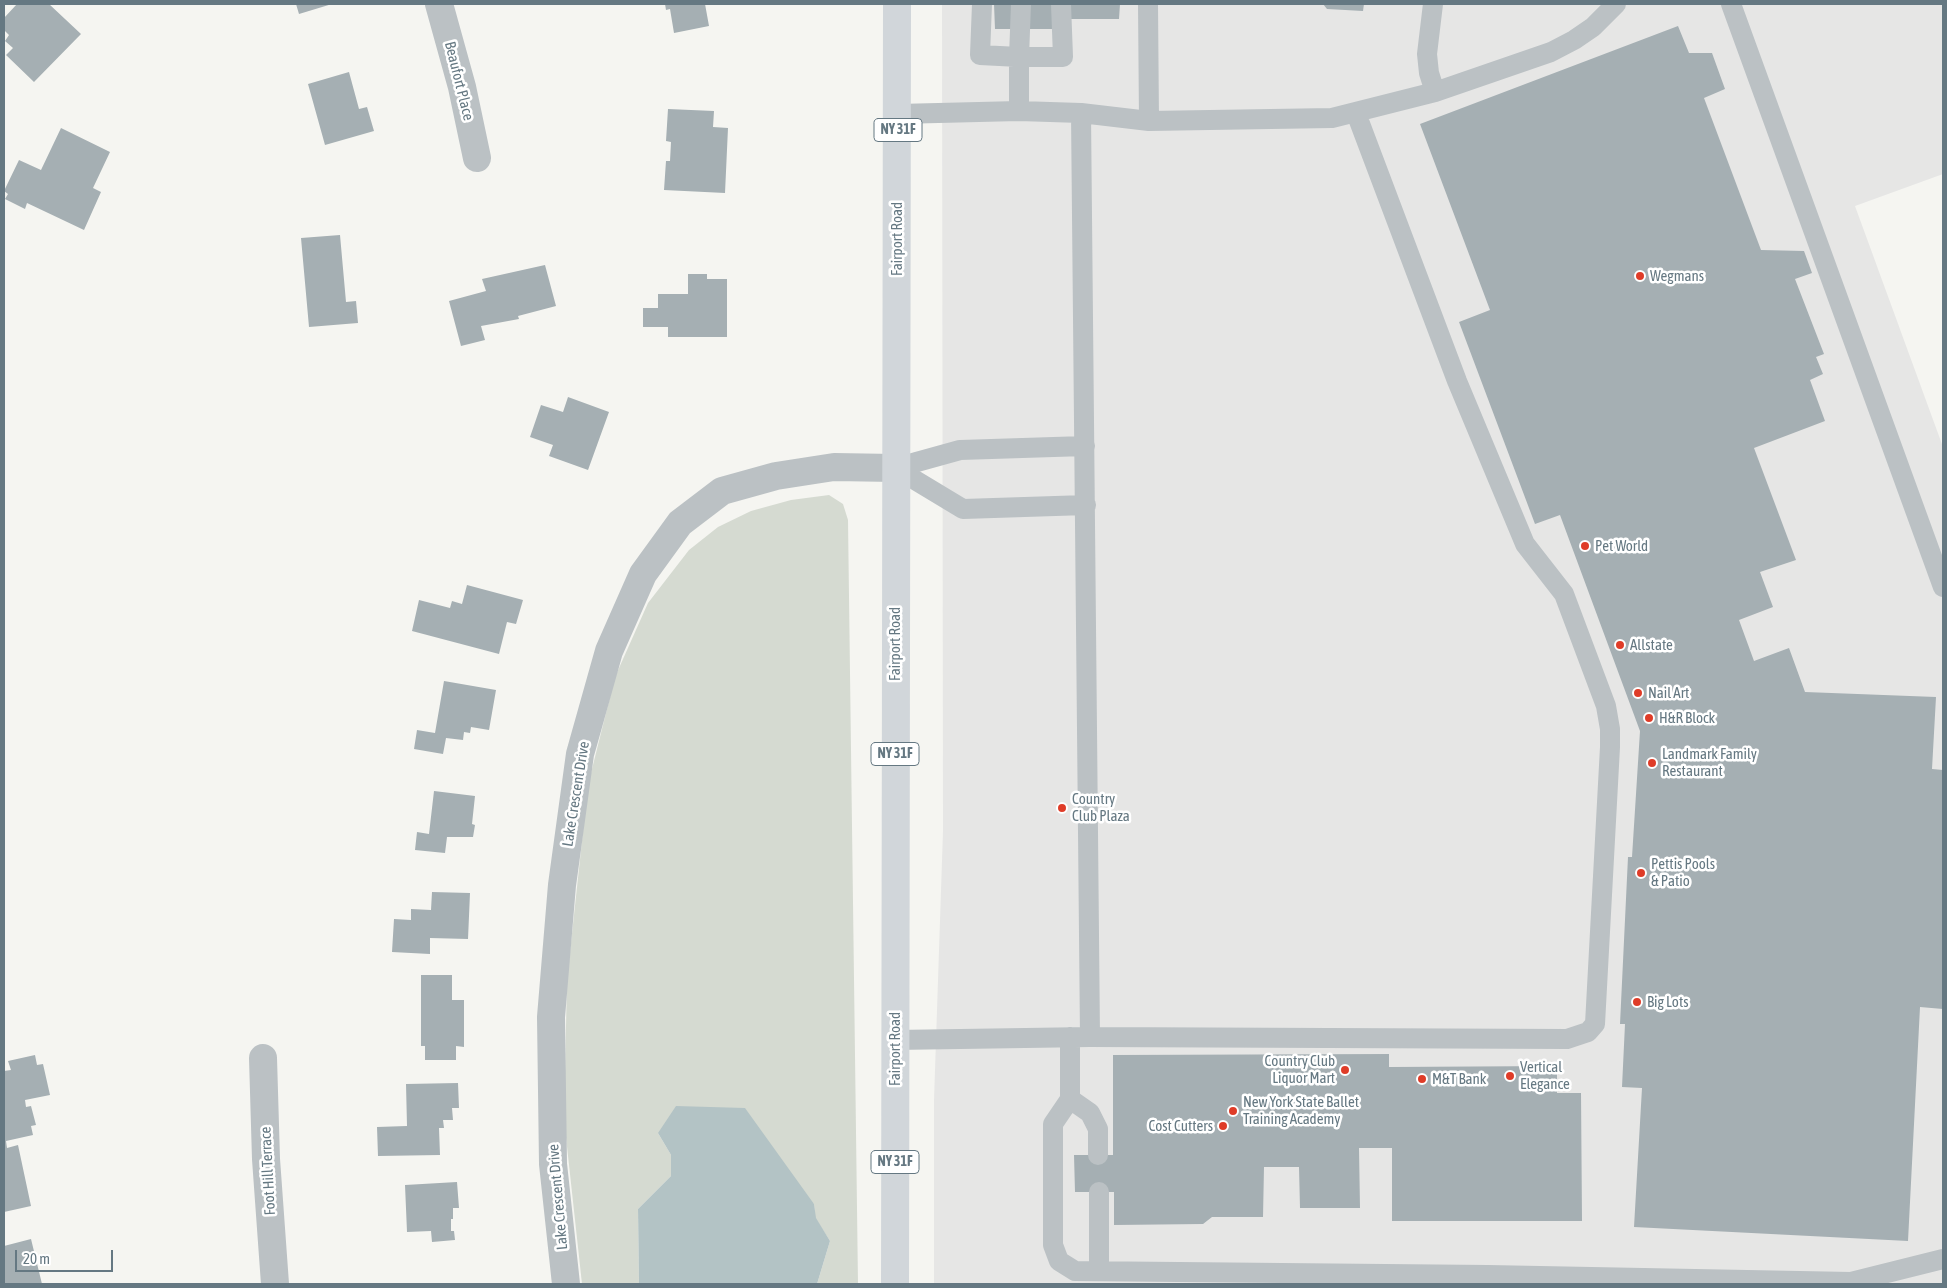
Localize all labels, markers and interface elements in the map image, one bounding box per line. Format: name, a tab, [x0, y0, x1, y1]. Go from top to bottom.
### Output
street label: Beaufort Place	[441, 40, 477, 122]
road number: NY 31F	[874, 118, 922, 142]
street label: Fairport Road	[888, 202, 906, 276]
place label: Wegmans	[1650, 267, 1704, 285]
marker: Wegmans	[1634, 270, 1646, 282]
place label: Pet World	[1595, 537, 1648, 555]
marker: Pet World	[1579, 540, 1591, 552]
street label: Fairport Road	[886, 607, 904, 681]
place label: Allstate	[1630, 636, 1673, 654]
marker: Allstate	[1614, 639, 1626, 651]
place label: Nail Art	[1648, 684, 1689, 702]
marker: Nail Art	[1632, 687, 1644, 699]
place label: H&R Block	[1659, 709, 1715, 727]
marker: H&R Block	[1643, 712, 1655, 724]
street label: Lake Crescent Drive	[559, 740, 593, 848]
road number: NY 31F	[871, 742, 919, 766]
place label: Landmark Family Restaurant	[1662, 745, 1757, 780]
marker: Landmark Family Restaurant	[1646, 757, 1658, 769]
place label: Country Club Plaza	[1072, 790, 1130, 825]
marker: Country Club Plaza	[1056, 802, 1068, 814]
place label: Pettis Pools & Patio	[1651, 855, 1715, 890]
marker: Pettis Pools & Patio	[1635, 867, 1647, 879]
place label: Big Lots	[1647, 993, 1689, 1011]
marker: Big Lots	[1631, 996, 1643, 1008]
street label: Fairport Road	[886, 1012, 904, 1086]
place label: Country Club Liquor Mart	[1265, 1052, 1335, 1087]
place label: Vertical Elegance	[1520, 1058, 1570, 1093]
marker: Country Club Liquor Mart	[1339, 1064, 1351, 1076]
place label: M&T Bank	[1432, 1070, 1486, 1088]
marker: Vertical Elegance	[1504, 1070, 1516, 1082]
marker: M&T Bank	[1416, 1073, 1428, 1085]
place label: New York State Ballet Training Academy	[1243, 1093, 1359, 1128]
marker: New York State Ballet Training Academy	[1227, 1105, 1239, 1117]
place label: Cost Cutters	[1149, 1117, 1213, 1135]
marker: Cost Cutters	[1217, 1120, 1229, 1132]
street label: Foot Hill Terrace	[257, 1126, 279, 1216]
street label: Lake Crescent Drive	[544, 1143, 572, 1251]
road number: NY 31F	[871, 1150, 919, 1174]
scale bar	[18, 1240, 115, 1272]
text: 20 m	[23, 1250, 50, 1267]

